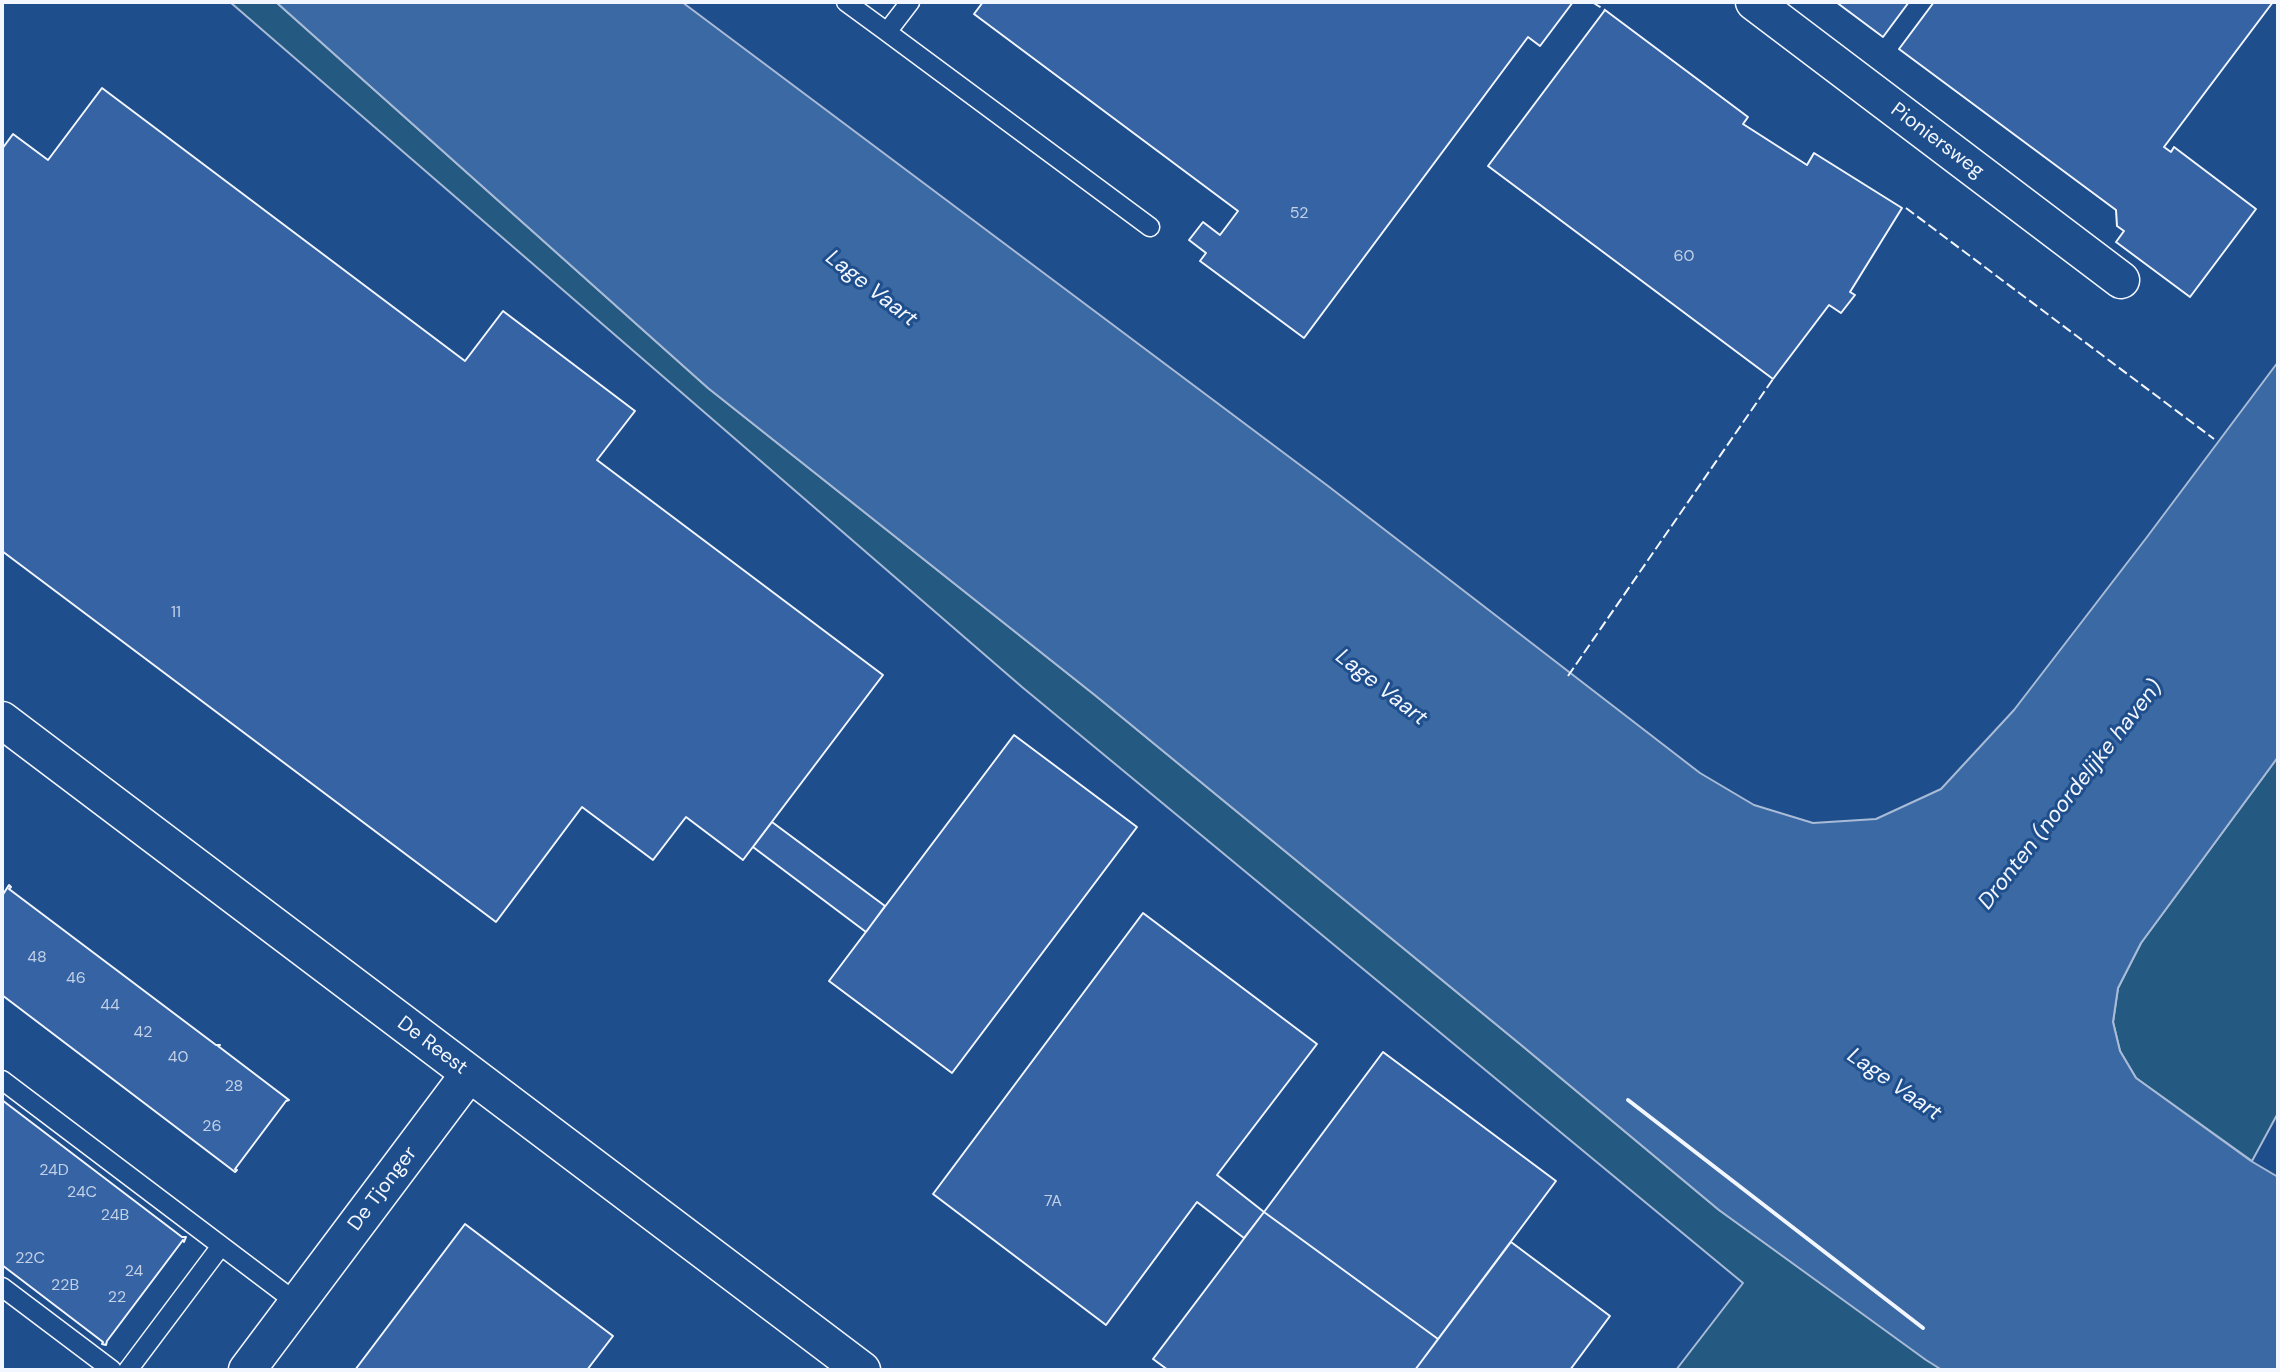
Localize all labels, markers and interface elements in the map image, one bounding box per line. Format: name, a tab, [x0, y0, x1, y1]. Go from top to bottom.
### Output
street label: Pioniersweg	[1886, 98, 1988, 184]
house number: 52	[1290, 204, 1308, 224]
water label: Lage Vaart	[820, 245, 922, 333]
house number: 60	[1674, 247, 1694, 267]
house number: 11	[171, 603, 181, 623]
water label: Lage Vaart	[1330, 644, 1432, 732]
water label: Dronten (noordelijke haven)	[1973, 675, 2169, 915]
house number: 48	[27, 948, 47, 968]
house number: 46	[66, 969, 86, 989]
house number: 44	[100, 996, 120, 1016]
street label: De Reest	[392, 1012, 472, 1080]
house number: 42	[134, 1023, 152, 1043]
water label: Lage Vaart	[1842, 1043, 1946, 1127]
house number: 40	[168, 1048, 188, 1068]
house number: 28	[225, 1077, 243, 1097]
house number: 26	[202, 1117, 222, 1137]
street label: De Tjonger	[344, 1142, 422, 1236]
house number: 24D	[39, 1161, 69, 1181]
house number: 24C	[67, 1183, 97, 1203]
house number: 7A	[1044, 1192, 1062, 1212]
house number: 24B	[101, 1206, 129, 1226]
house number: 22C	[15, 1249, 45, 1269]
house number: 24	[125, 1262, 143, 1282]
house number: 22B	[51, 1276, 79, 1296]
house number: 22	[108, 1288, 126, 1308]

